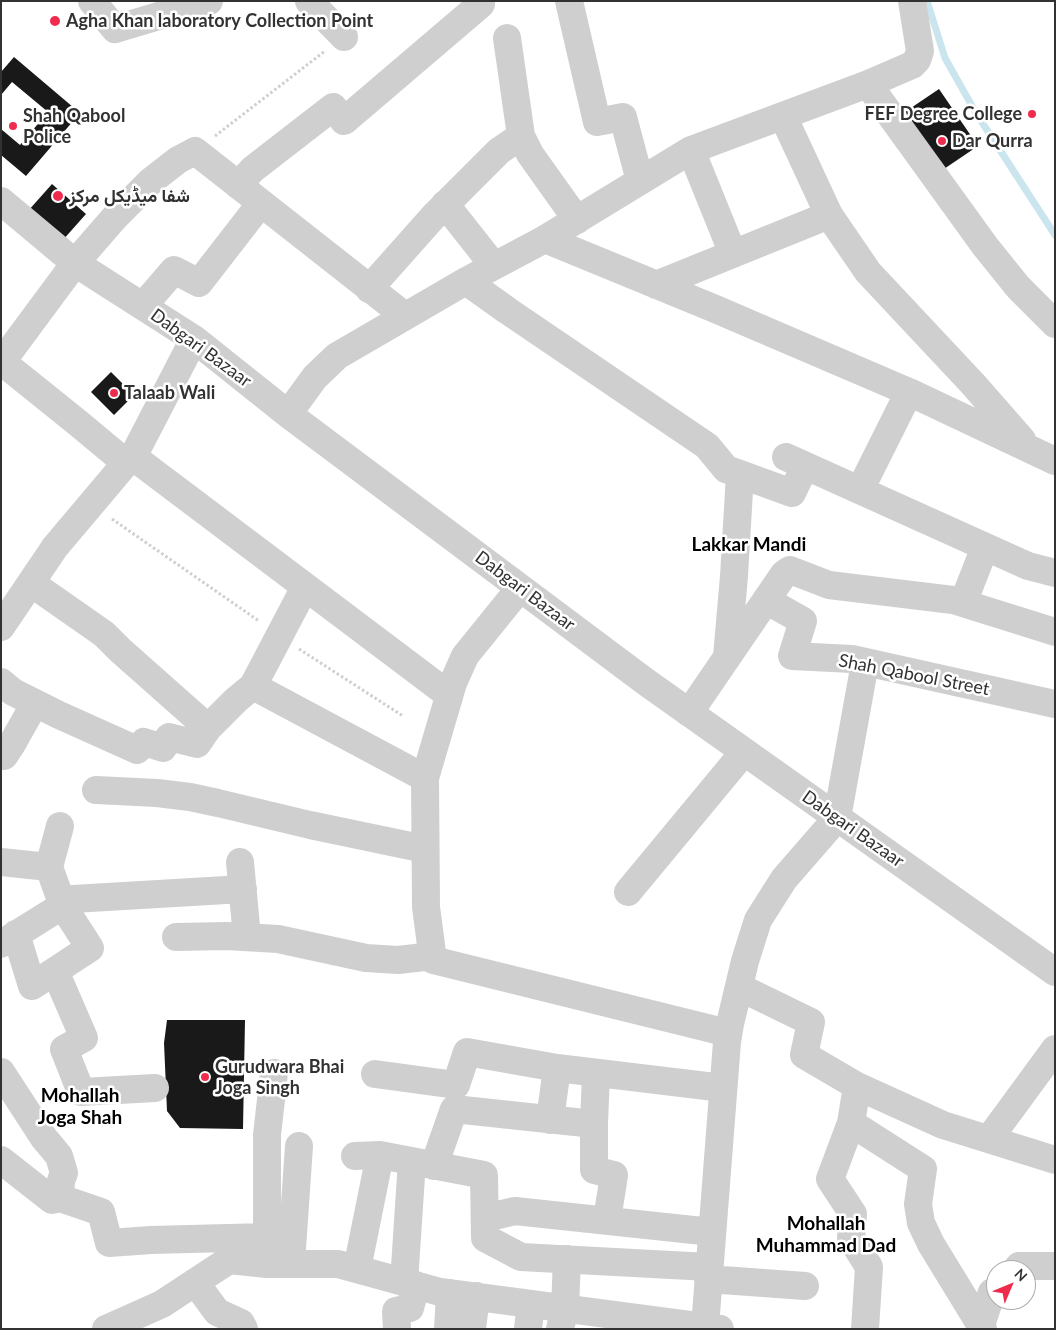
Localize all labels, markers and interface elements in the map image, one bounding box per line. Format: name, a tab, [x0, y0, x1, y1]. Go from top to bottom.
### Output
place label: Agha Khan laboratory Collection Point	[66, 10, 373, 32]
marker: Agha Khan laboratory Collection Point	[48, 14, 62, 28]
place label: FEF Degree College	[865, 103, 1022, 125]
place label: Shah Qabool Police	[23, 105, 125, 148]
marker: FEF Degree College	[1026, 108, 1038, 120]
marker: Shah Qabool Police	[7, 120, 19, 132]
place label: Dar Qurra	[952, 130, 1033, 152]
marker: Dar Qurra	[936, 135, 948, 147]
place label: شفا میڈیکل مركز	[69, 185, 190, 207]
marker: شفا میڈیکل مركز	[51, 189, 65, 203]
street label: Dabgari Bazaar	[146, 304, 256, 392]
place label: Talaab Wali	[124, 382, 215, 404]
marker: Talaab Wali	[108, 387, 120, 399]
district label: Lakkar Mandi	[692, 534, 806, 556]
street label: Dabgari Bazaar	[471, 546, 579, 636]
street label: Shah Qabool Street	[837, 650, 991, 700]
street label: Dabgari Bazaar	[798, 786, 908, 872]
place label: Gurudwara Bhai Joga Singh	[215, 1056, 344, 1098]
marker: Gurudwara Bhai Joga Singh	[199, 1071, 211, 1083]
district label: Mohallah Joga Shah	[38, 1085, 122, 1129]
district label: Mohallah Muhammad Dad	[756, 1213, 896, 1257]
north arrow	[986, 1260, 1036, 1310]
text: N	[1011, 1265, 1031, 1285]

